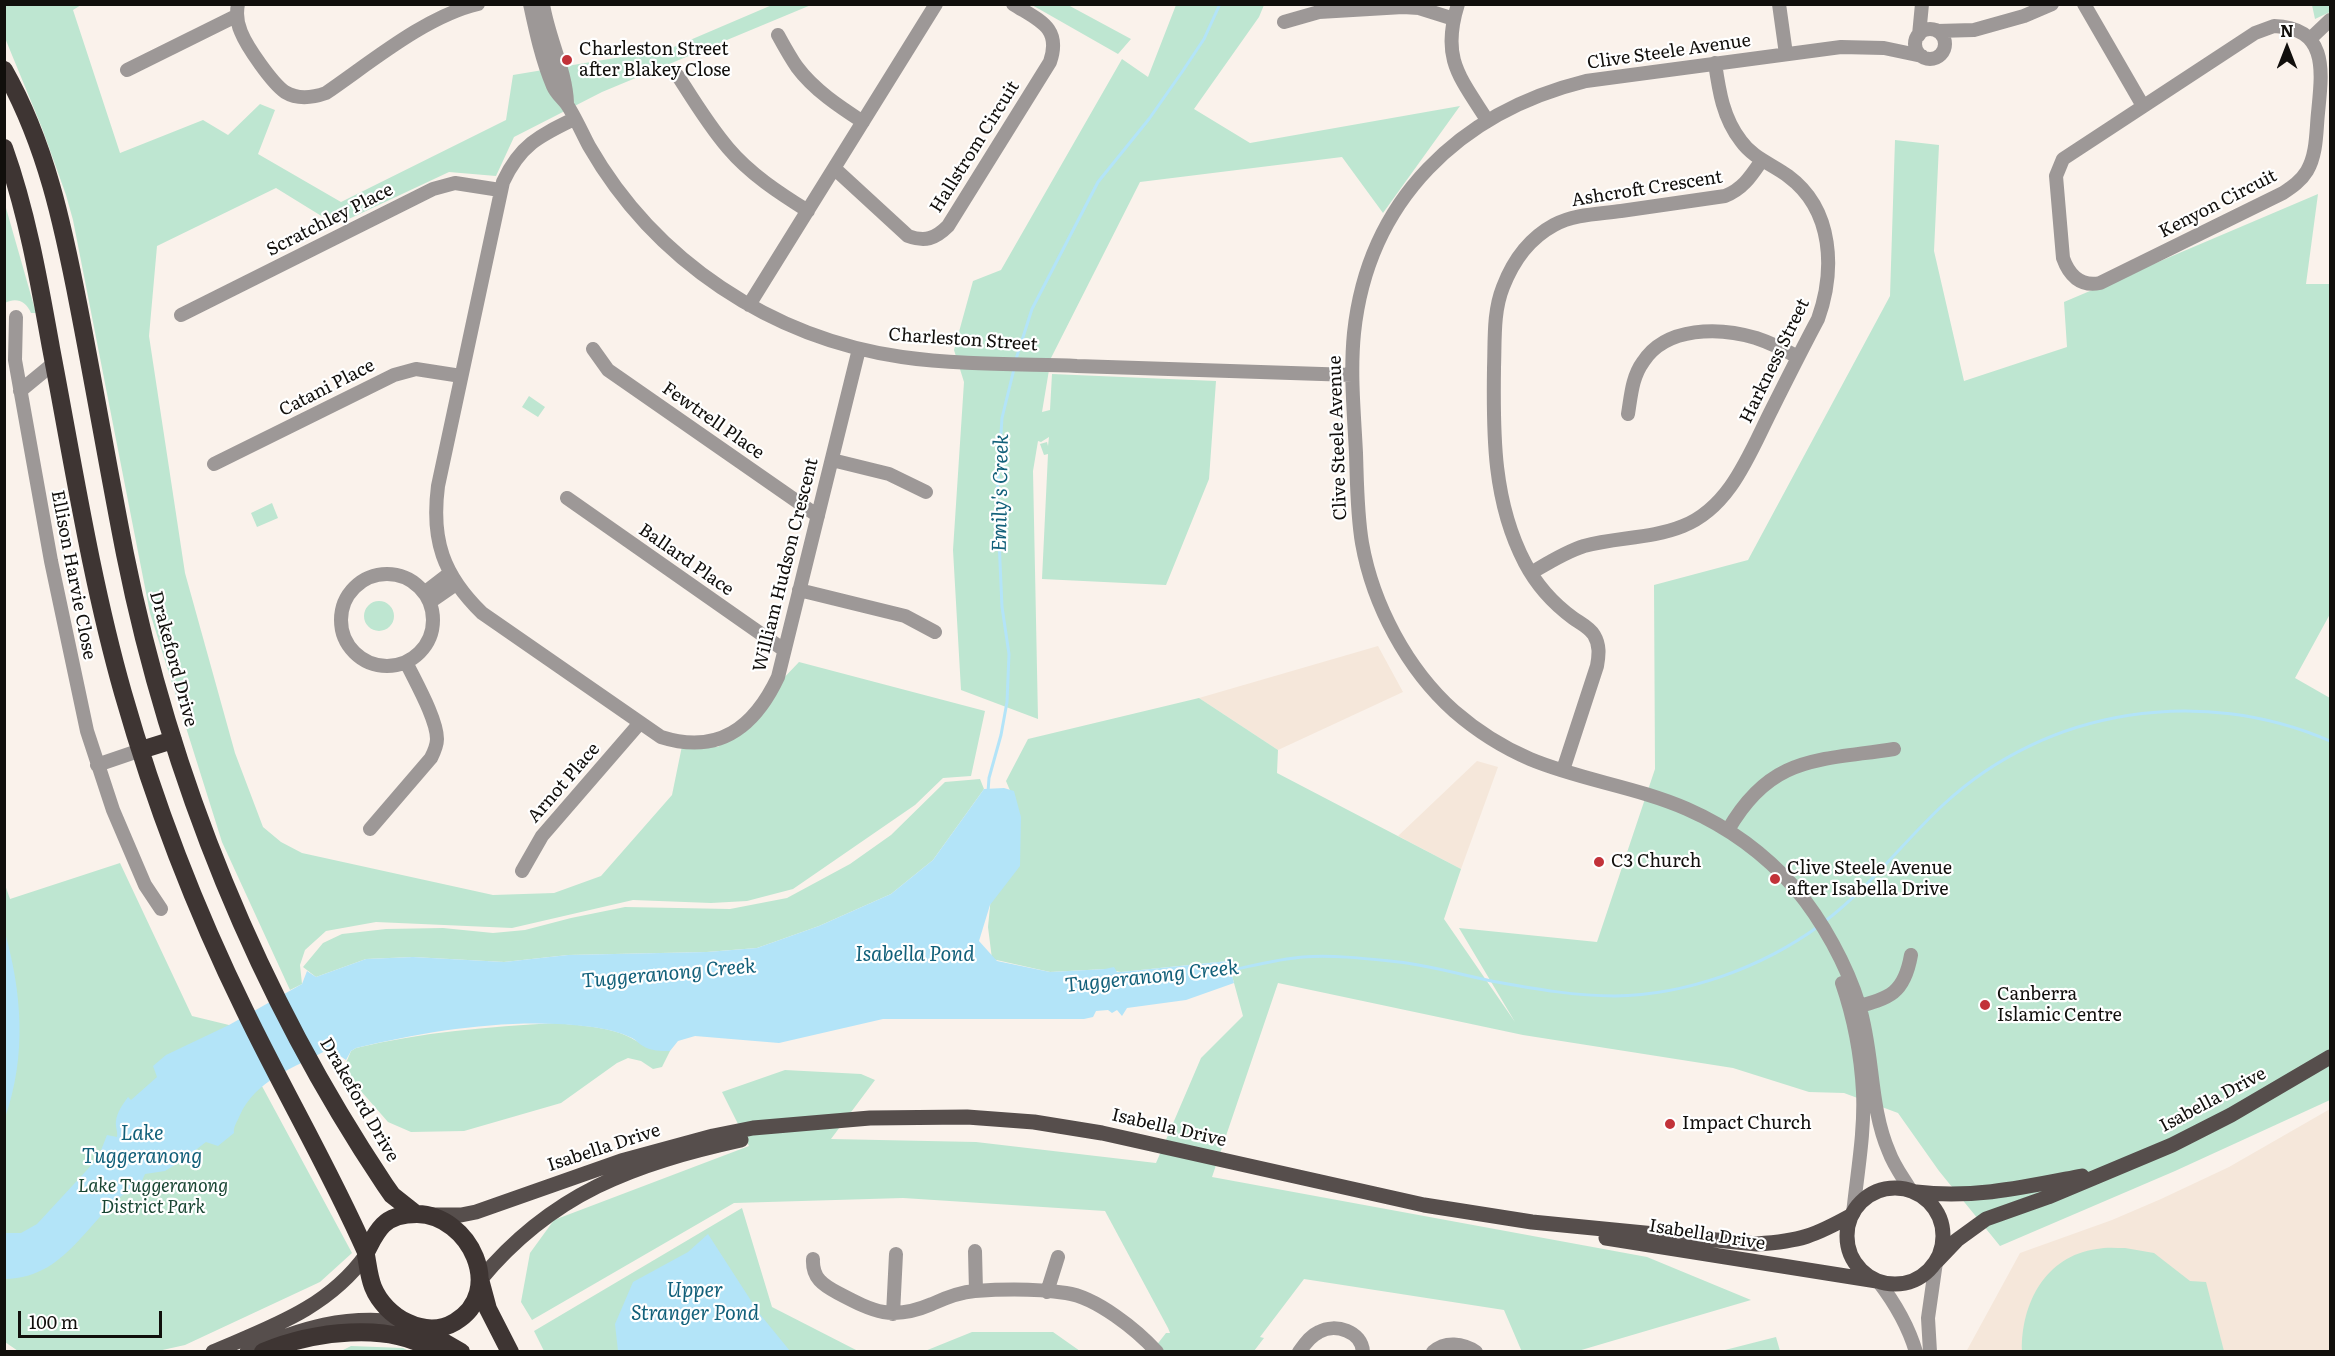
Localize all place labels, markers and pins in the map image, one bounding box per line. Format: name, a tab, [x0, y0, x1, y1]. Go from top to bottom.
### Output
place label: Charleston Street after Blakey Close	[579, 39, 731, 82]
marker: Charleston Street after Blakey Close	[560, 53, 574, 67]
place label: C3 Church	[1611, 851, 1701, 873]
marker: C3 Church	[1592, 855, 1606, 869]
place label: Clive Steele Avenue after Isabella Drive	[1787, 858, 1952, 900]
marker: Clive Steele Avenue after Isabella Drive	[1768, 872, 1782, 886]
place label: Canberra Islamic Centre	[1997, 984, 2122, 1026]
marker: Canberra Islamic Centre	[1978, 998, 1992, 1012]
place label: Impact Church	[1682, 1113, 1812, 1135]
marker: Impact Church	[1663, 1117, 1677, 1131]

